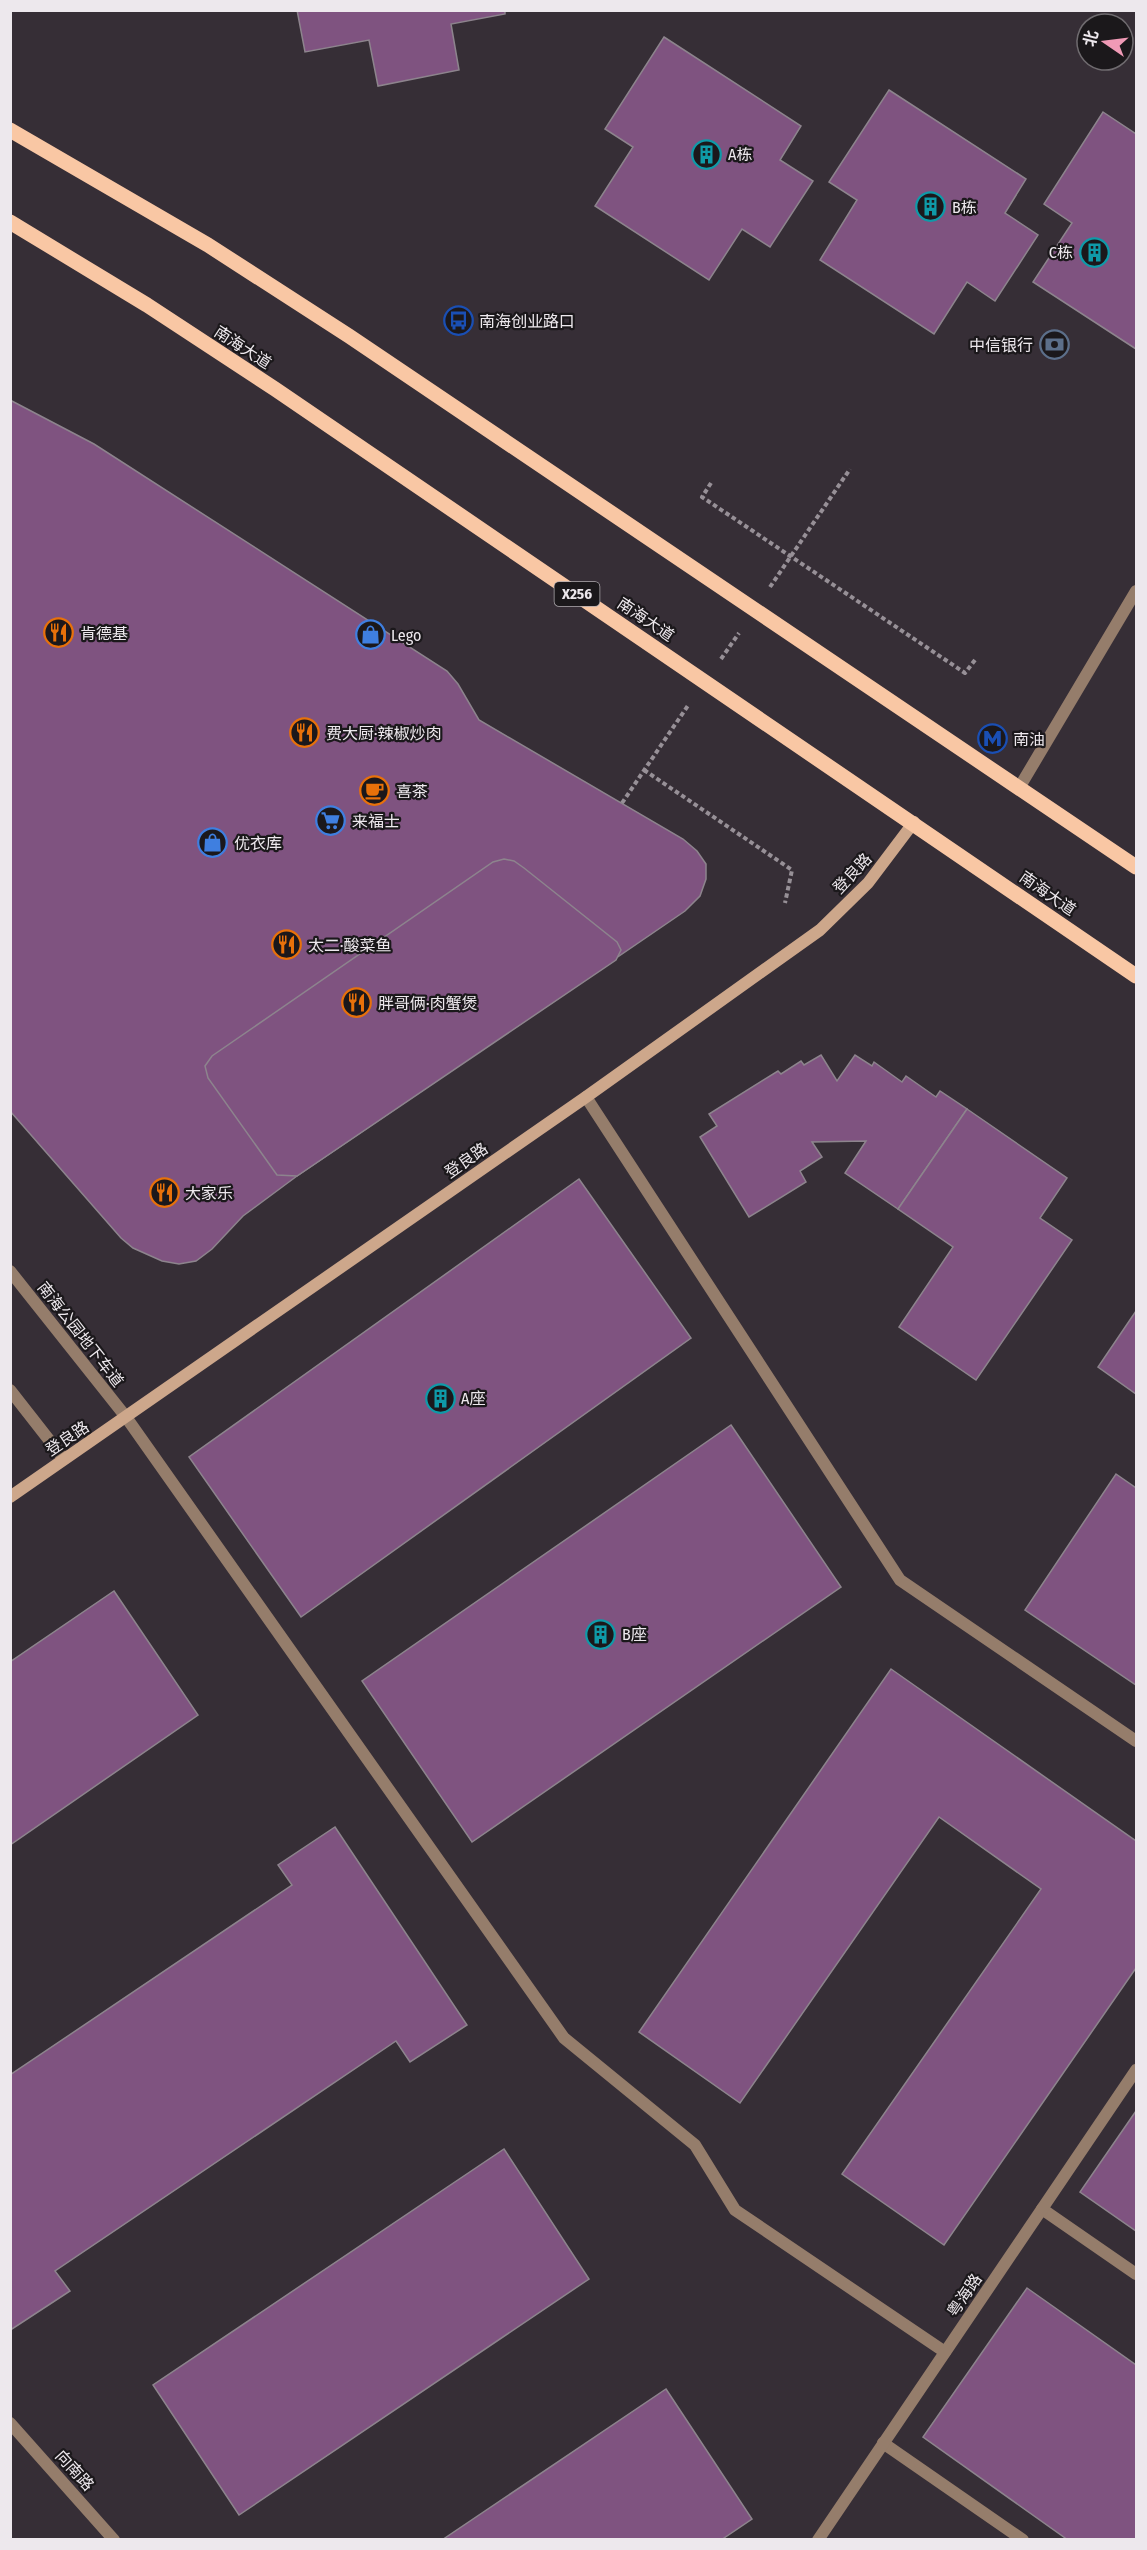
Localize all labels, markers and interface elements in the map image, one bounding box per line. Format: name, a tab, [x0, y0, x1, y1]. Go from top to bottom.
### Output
north arrow	[1075, 12, 1135, 72]
text: 北	[1080, 28, 1102, 49]
building icon: A栋	[691, 138, 723, 170]
place label: A栋	[728, 145, 752, 164]
building icon: B栋	[915, 191, 947, 223]
place label: B栋	[952, 198, 977, 217]
building icon: C栋	[1078, 236, 1110, 268]
place label: C栋	[1049, 243, 1073, 262]
bus stop icon: 南海创业路口	[442, 305, 474, 337]
place label: 南海创业路口	[479, 312, 575, 331]
street label: 南海大道	[211, 322, 275, 373]
bank icon: 中信银行	[1038, 329, 1070, 361]
place label: 中信银行	[969, 336, 1033, 355]
road number: X256	[554, 582, 600, 606]
street label: 南海大道	[614, 594, 678, 645]
restaurant icon: 肯德基	[43, 617, 75, 649]
shop icon: Lego	[354, 619, 386, 651]
place label: 肯德基	[80, 624, 128, 643]
place label: Lego	[391, 626, 421, 645]
restaurant icon: 费大厨·辣椒炒肉	[289, 717, 321, 749]
metro station icon: 南油	[976, 723, 1008, 755]
place label: 费大厨·辣椒炒肉	[326, 724, 441, 743]
place label: 南油	[1013, 730, 1045, 749]
cafe icon: 喜茶	[359, 775, 391, 807]
place label: 喜茶	[396, 782, 428, 801]
supermarket icon: 来福士	[315, 805, 347, 837]
place label: 来福士	[352, 812, 400, 831]
shop icon: 优衣库	[197, 827, 229, 859]
place label: 优衣库	[234, 834, 282, 853]
street label: 登良路	[829, 849, 876, 897]
street label: 南海大道	[1016, 867, 1079, 920]
restaurant icon: 太二·酸菜鱼	[271, 929, 303, 961]
place label: 太二·酸菜鱼	[308, 936, 391, 955]
restaurant icon: 胖哥俩·肉蟹煲	[341, 987, 373, 1019]
place label: 胖哥俩·肉蟹煲	[378, 994, 477, 1013]
street label: 登良路	[441, 1139, 491, 1182]
restaurant icon: 大家乐	[148, 1177, 180, 1209]
place label: 大家乐	[185, 1184, 233, 1203]
street label: 南海公园地下车道	[34, 1278, 127, 1391]
building icon: A座	[424, 1382, 456, 1414]
place label: A座	[461, 1389, 485, 1408]
street label: 登良路	[42, 1417, 92, 1460]
building icon: B座	[585, 1618, 617, 1650]
place label: B座	[622, 1625, 647, 1644]
street label: 粤海路	[943, 2270, 986, 2320]
street label: 向南路	[52, 2446, 98, 2495]

